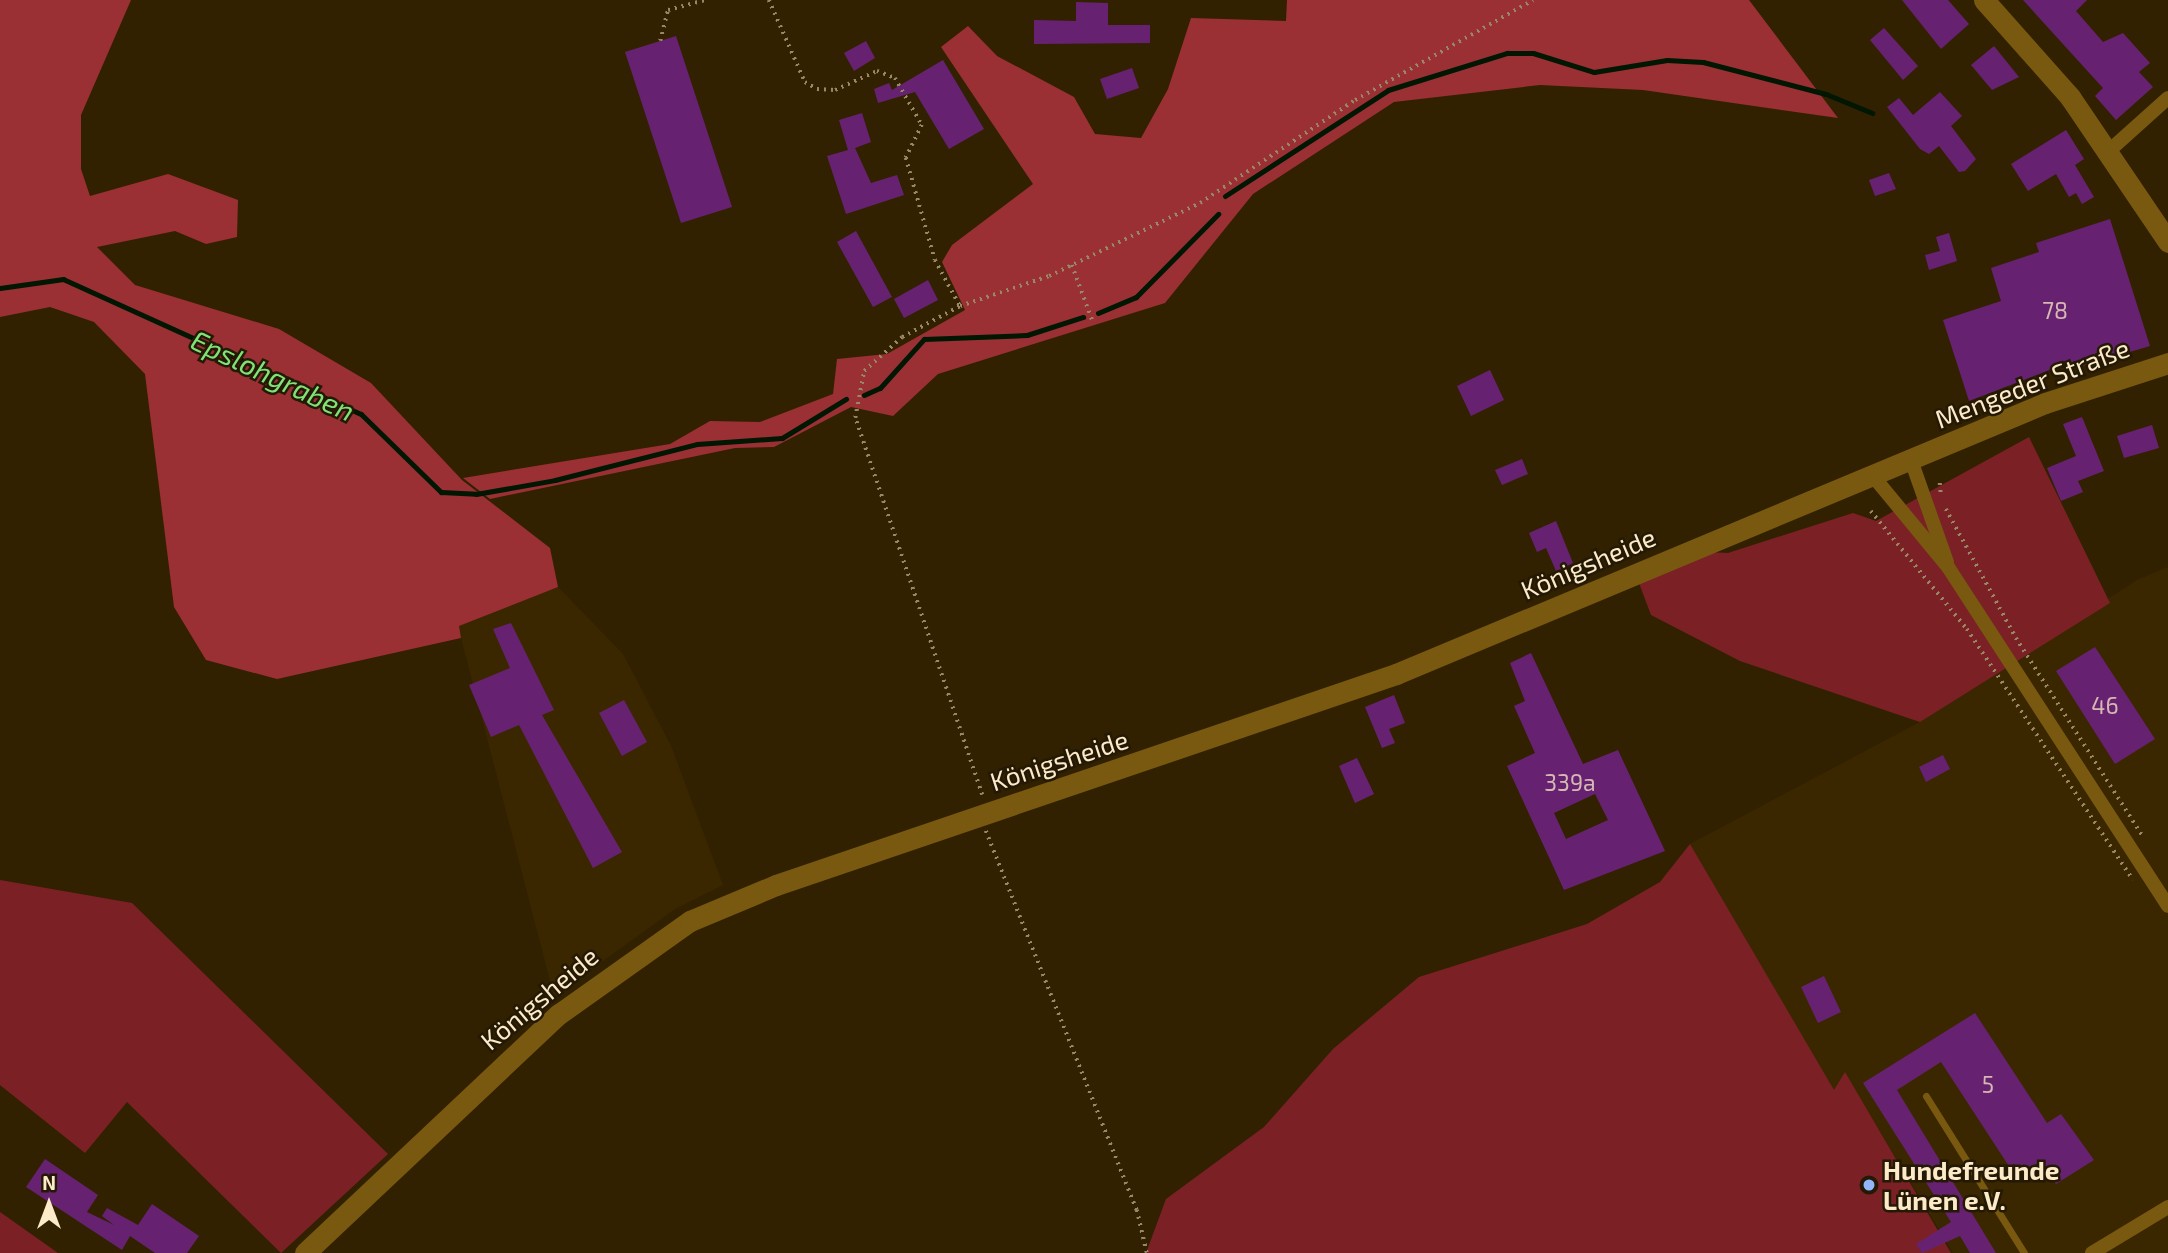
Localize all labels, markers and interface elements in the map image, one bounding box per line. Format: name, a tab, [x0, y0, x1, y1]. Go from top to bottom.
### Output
house number: 78	[2042, 296, 2068, 324]
water label: Epslohgraben	[186, 323, 360, 427]
street label: Mengeder Straße	[1930, 332, 2134, 434]
street label: Königsheide	[1516, 521, 1660, 605]
house number: 46	[2091, 691, 2119, 719]
street label: Königsheide	[986, 723, 1132, 797]
house number: 339a	[1544, 768, 1596, 796]
street label: Königsheide	[474, 940, 604, 1056]
house number: 5	[1982, 1070, 1994, 1098]
place label: Hundefreunde Lünen e.V.	[1883, 1154, 2059, 1216]
north arrow	[14, 1169, 84, 1239]
text: N	[42, 1171, 56, 1194]
marker: Hundefreunde Lünen e.V.	[1861, 1177, 1877, 1193]

